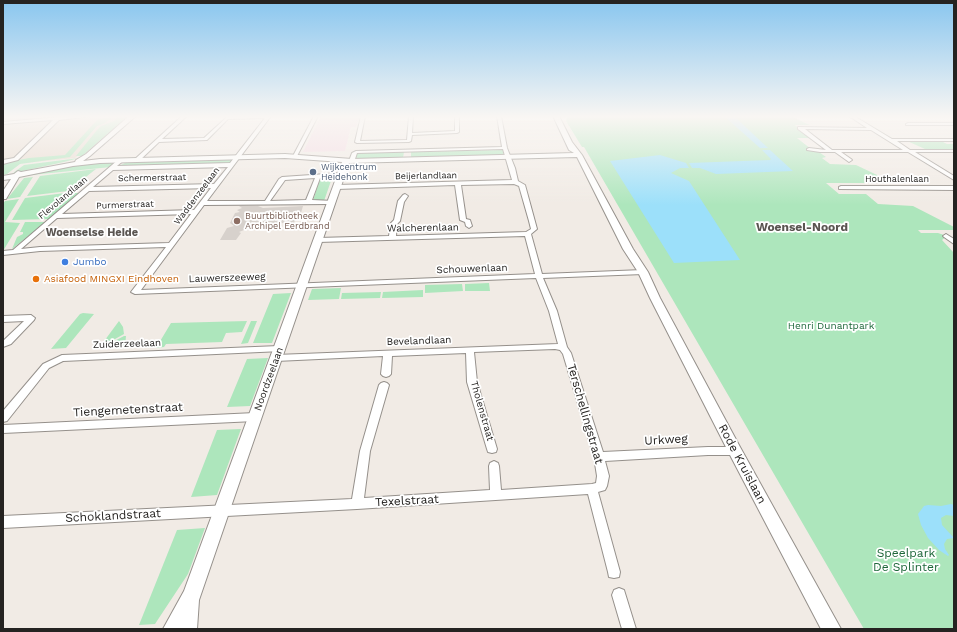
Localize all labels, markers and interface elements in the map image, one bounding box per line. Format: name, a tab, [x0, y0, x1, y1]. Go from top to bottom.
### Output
place label: Wijkcentrum Heidehonk	[321, 162, 377, 183]
street label: Waddenzeelaan	[172, 165, 222, 227]
marker: Wijkcentrum Heidehonk	[308, 167, 318, 177]
street label: Beijerlandlaan	[395, 170, 457, 182]
street label: Schermerstraat	[118, 172, 186, 184]
street label: Flevolandlaan	[36, 174, 90, 222]
street label: Houthalenlaan	[865, 174, 929, 184]
street label: Purmerstraat	[96, 199, 154, 211]
place label: Buurtbibliotheek Archipel Eerdbrand	[245, 211, 330, 232]
marker: Buurtbibliotheek Archipel Eerdbrand	[232, 216, 242, 226]
district label: Woensel-Noord	[756, 220, 848, 234]
street label: Walcherenlaan	[387, 221, 459, 235]
district label: Woenselse Heide	[46, 226, 138, 240]
place label: Jumbo	[73, 256, 107, 268]
marker: Jumbo	[60, 257, 70, 267]
street label: Schouwenlaan	[436, 262, 508, 276]
street label: Lauwerszeeweg	[188, 271, 266, 285]
place label: Asiafood MINGXI Eindhoven	[44, 273, 179, 285]
marker: Asiafood MINGXI Eindhoven	[31, 274, 41, 284]
park label: Henri Dunantpark	[788, 320, 874, 332]
street label: Bevelandlaan	[386, 334, 452, 348]
street label: Zuiderzeelaan	[93, 337, 161, 351]
street label: Noordzeelaan	[252, 346, 286, 412]
street label: Terschellingstraat	[564, 362, 606, 466]
street label: Tholenstraat	[468, 380, 496, 442]
street label: Tiengemetenstraat	[73, 400, 183, 420]
street label: Rode Kruislaan	[715, 422, 769, 506]
street label: Urkweg	[644, 432, 688, 448]
street label: Texelstraat	[375, 492, 439, 510]
street label: Schoklandstraat	[65, 506, 161, 526]
park label: Speelpark De Splinter	[873, 546, 939, 574]

